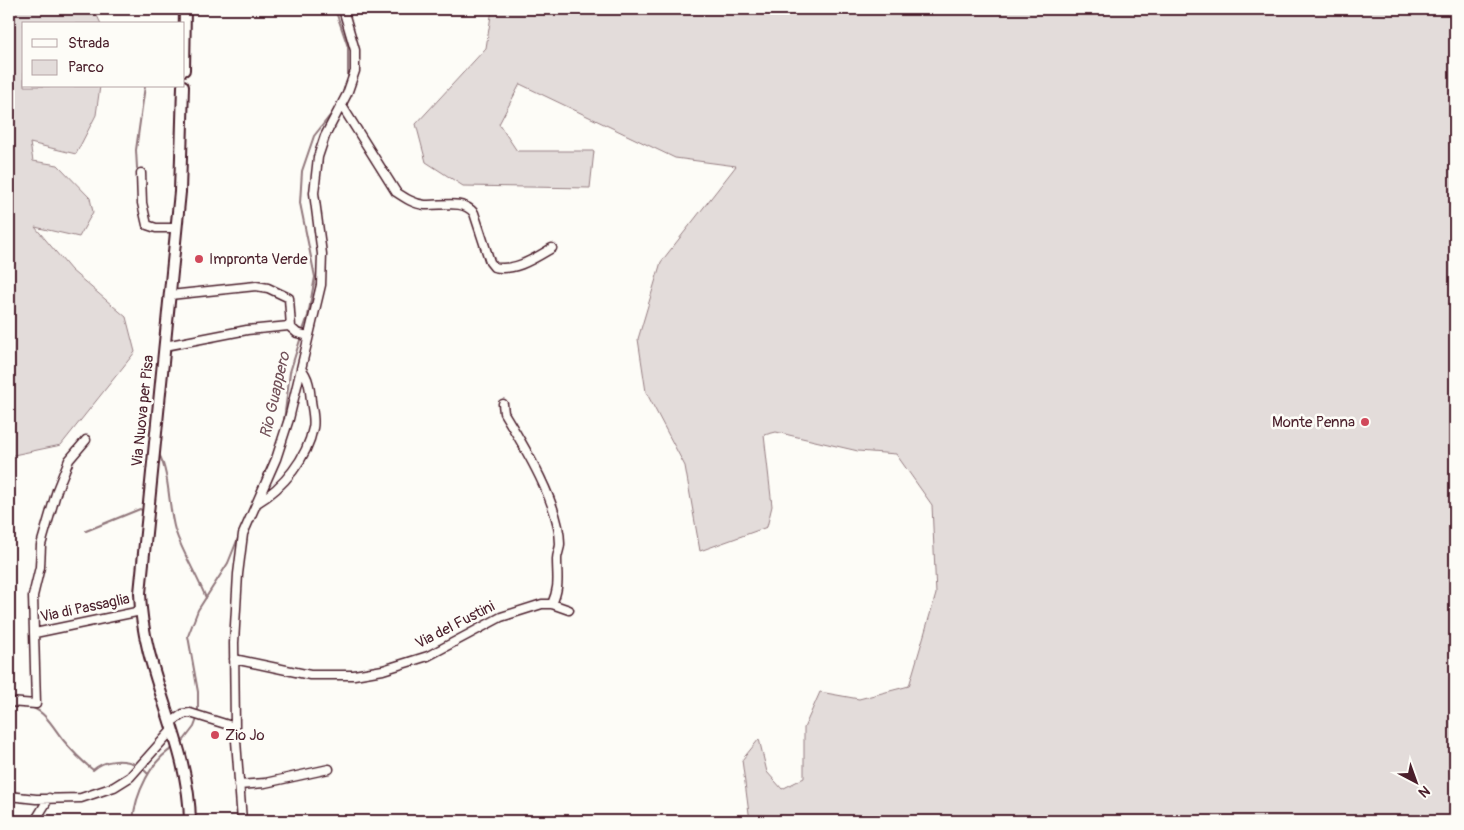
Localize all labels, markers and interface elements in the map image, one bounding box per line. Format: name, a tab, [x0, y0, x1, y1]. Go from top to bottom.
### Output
legend	[22, 22, 185, 88]
text: Strada	[68, 34, 109, 53]
text: Parco	[68, 58, 104, 77]
place label: Impronta Verde	[209, 250, 308, 269]
marker: Impronta Verde	[193, 253, 205, 265]
water label: Rio Guappero	[255, 349, 295, 440]
street label: Via Nuova per Pisa	[128, 354, 158, 468]
place label: Monte Penna	[1272, 413, 1355, 432]
marker: Monte Penna	[1359, 416, 1371, 428]
street label: Via di Passaglia	[39, 589, 131, 627]
street label: Via del Fustini	[412, 597, 498, 653]
place label: Zio Jo	[225, 726, 264, 745]
marker: Zio Jo	[209, 729, 221, 741]
north arrow	[1392, 758, 1442, 808]
text: N	[1415, 782, 1433, 801]

